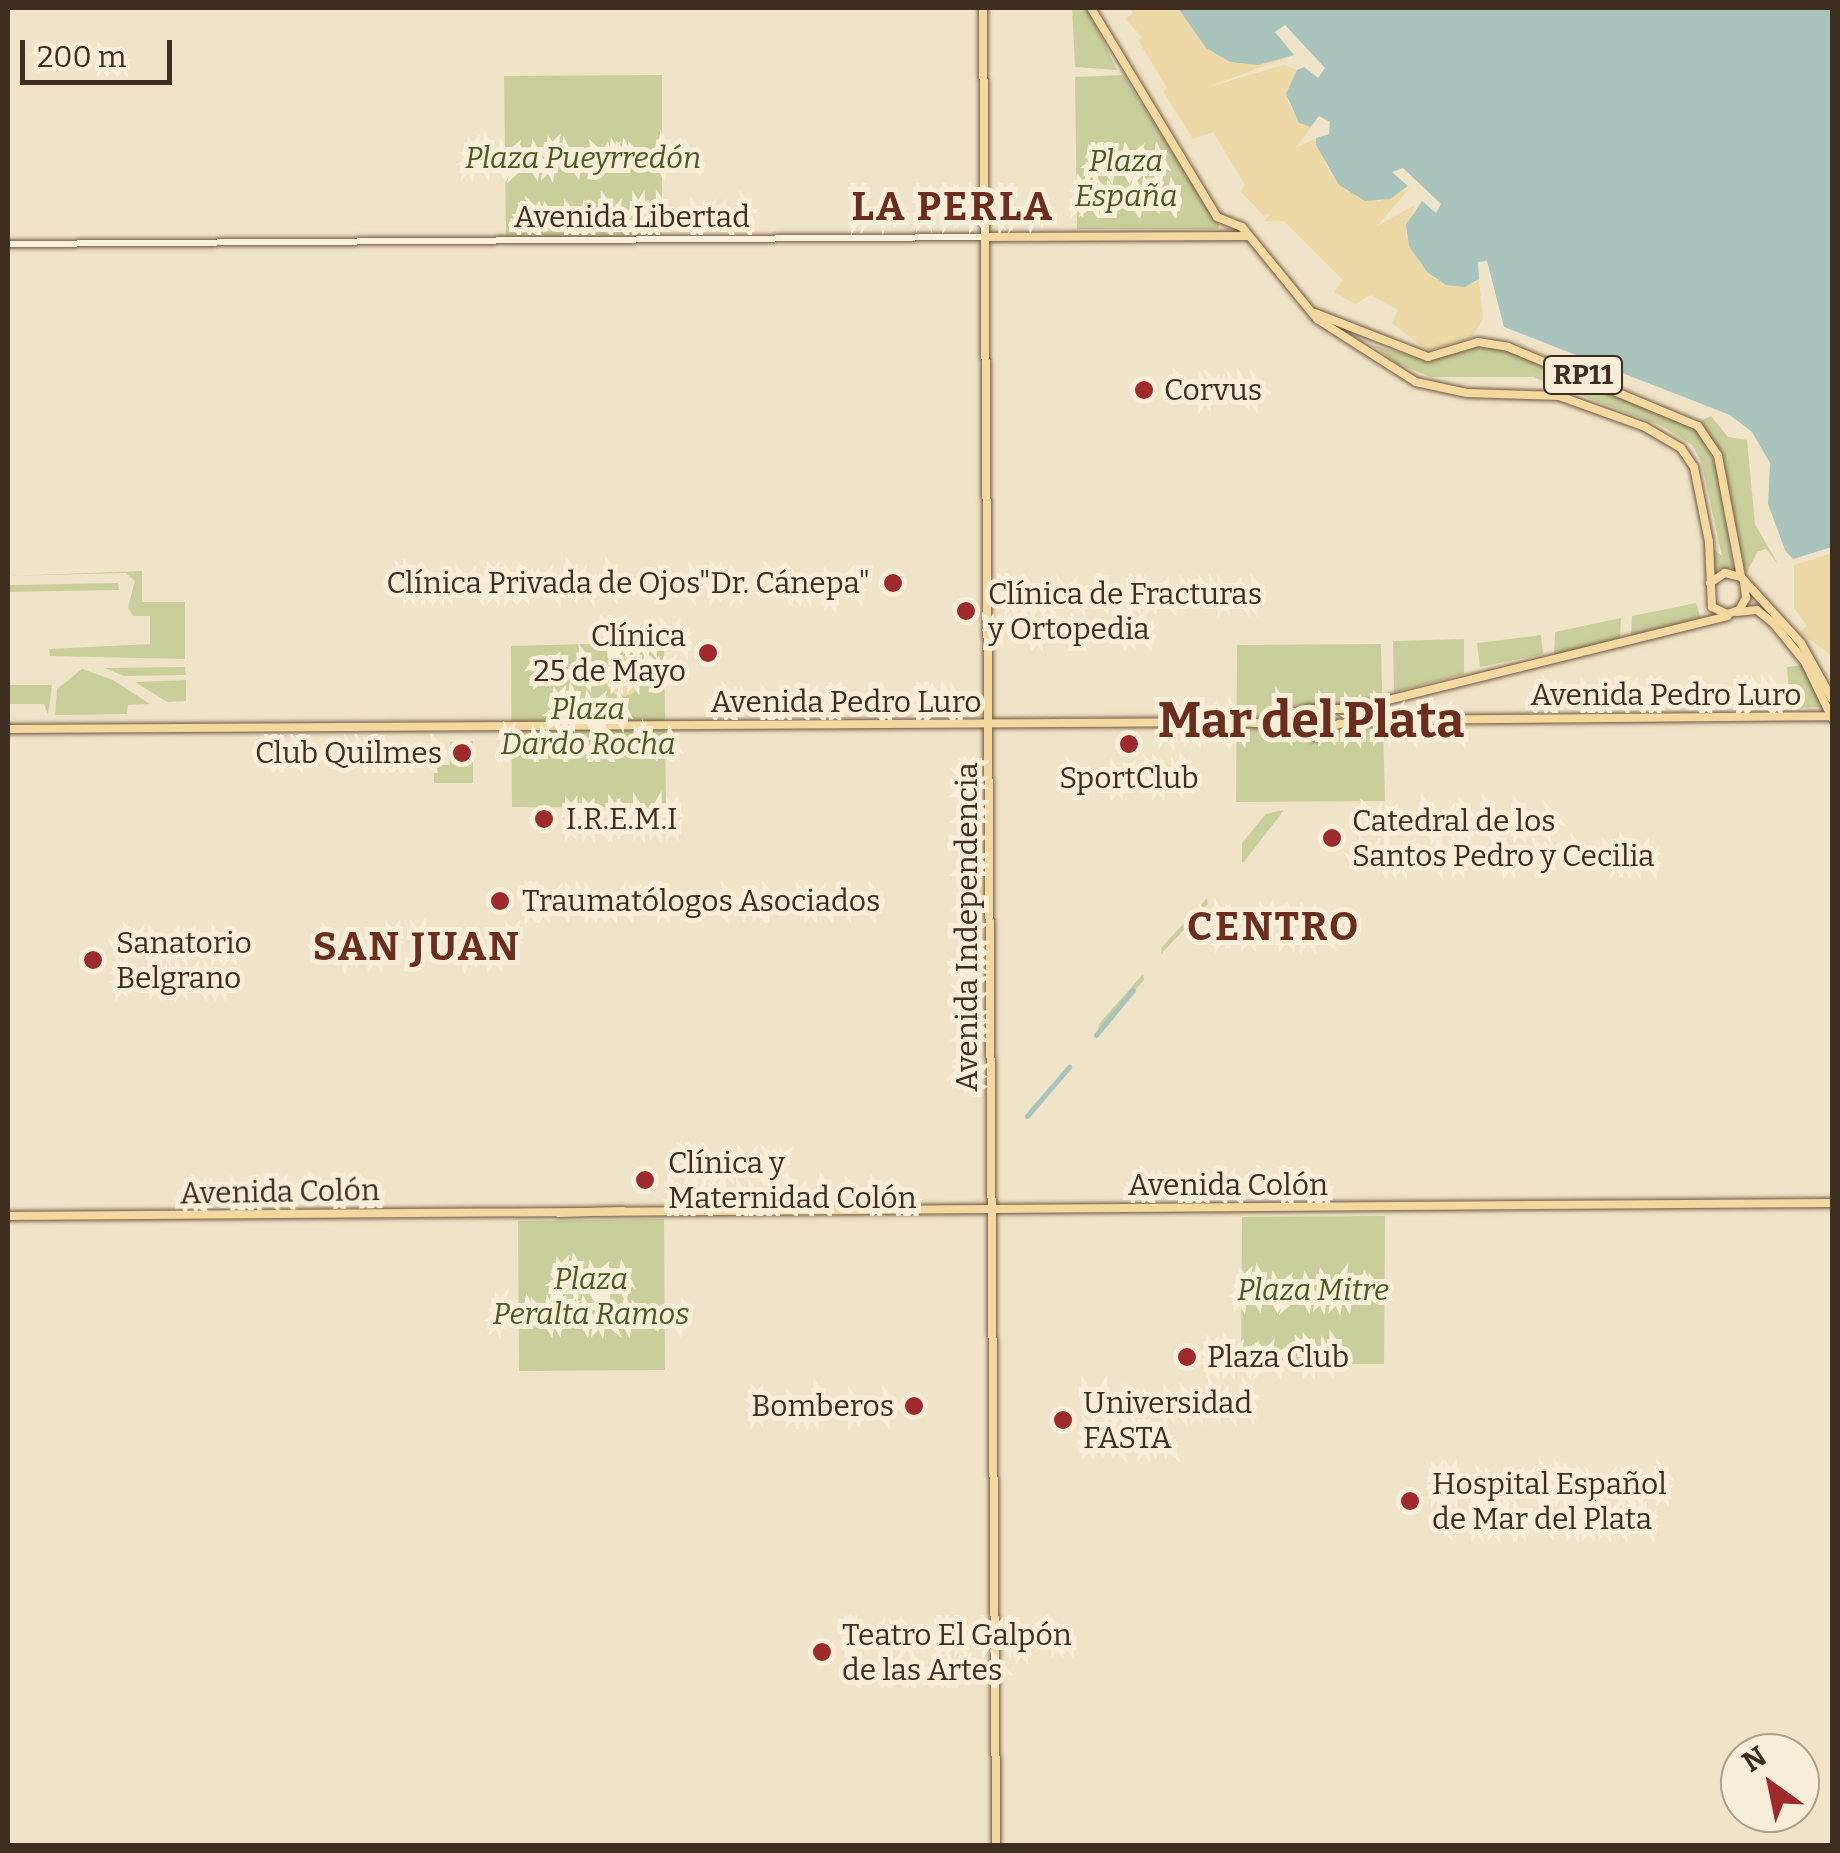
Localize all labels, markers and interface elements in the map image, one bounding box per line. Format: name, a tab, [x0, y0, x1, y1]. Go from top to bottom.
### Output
scale bar	[25, 20, 178, 82]
text: 200 m	[37, 39, 126, 75]
park label: Plaza Pueyrredón	[465, 140, 701, 176]
park label: Plaza España	[1075, 143, 1177, 214]
district label: LA PERLA	[851, 183, 1055, 231]
street label: Avenida Libertad	[514, 199, 750, 235]
road number: RP11	[1543, 352, 1623, 398]
place label: Corvus	[1164, 372, 1262, 408]
marker: Corvus	[1133, 379, 1155, 401]
place label: Clínica Privada de Ojos"Dr. Cánepa"	[387, 565, 870, 601]
marker: Clínica Privada de Ojos"Dr. Cánepa"	[880, 570, 906, 596]
place label: Clínica de Fracturas y Ortopedia	[988, 576, 1262, 646]
marker: Clínica de Fracturas y Ortopedia	[953, 598, 979, 624]
place label: Clínica 25 de Mayo	[533, 618, 686, 688]
marker: Clínica 25 de Mayo	[695, 640, 721, 666]
street label: Avenida Pedro Luro	[1530, 677, 1802, 713]
street label: Avenida Pedro Luro	[710, 684, 982, 720]
park label: Plaza Dardo Rocha	[501, 691, 675, 762]
district label: Mar del Plata	[1158, 691, 1464, 751]
marker: SportClub	[1118, 733, 1140, 755]
place label: Club Quilmes	[255, 735, 442, 771]
marker: Club Quilmes	[451, 742, 473, 764]
place label: SportClub	[1059, 760, 1199, 796]
street label: Avenida Independencia	[949, 762, 985, 1092]
place label: I.R.E.M.I	[566, 801, 678, 837]
place label: Catedral de los Santos Pedro y Cecilia	[1352, 803, 1654, 874]
marker: I.R.E.M.I	[531, 806, 557, 832]
marker: Catedral de los Santos Pedro y Cecilia	[1321, 827, 1343, 849]
place label: Traumatólogos Asociados	[522, 883, 880, 919]
marker: Traumatólogos Asociados	[487, 888, 513, 914]
district label: CENTRO	[1187, 903, 1361, 951]
district label: SAN JUAN	[313, 923, 521, 971]
place label: Sanatorio Belgrano	[116, 925, 252, 996]
marker: Sanatorio Belgrano	[80, 947, 106, 973]
place label: Clínica y Maternidad Colón	[668, 1145, 917, 1216]
marker: Clínica y Maternidad Colón	[632, 1167, 658, 1193]
street label: Avenida Colón	[1128, 1167, 1328, 1203]
street label: Avenida Colón	[180, 1172, 380, 1212]
park label: Plaza Peralta Ramos	[492, 1261, 690, 1332]
park label: Plaza Mitre	[1237, 1272, 1389, 1308]
place label: Plaza Club	[1207, 1339, 1349, 1375]
marker: Plaza Club	[1176, 1346, 1198, 1368]
place label: Universidad FASTA	[1083, 1385, 1252, 1456]
place label: Bomberos	[751, 1388, 894, 1424]
marker: Bomberos	[903, 1395, 925, 1417]
marker: Universidad FASTA	[1052, 1409, 1074, 1431]
place label: Hospital Español de Mar del Plata	[1432, 1466, 1667, 1536]
marker: Hospital Español de Mar del Plata	[1397, 1488, 1423, 1514]
place label: Teatro El Galpón de las Artes	[842, 1617, 1072, 1688]
marker: Teatro El Galpón de las Artes	[811, 1641, 833, 1663]
north arrow	[1720, 1733, 1820, 1833]
text: N	[1736, 1739, 1773, 1779]

